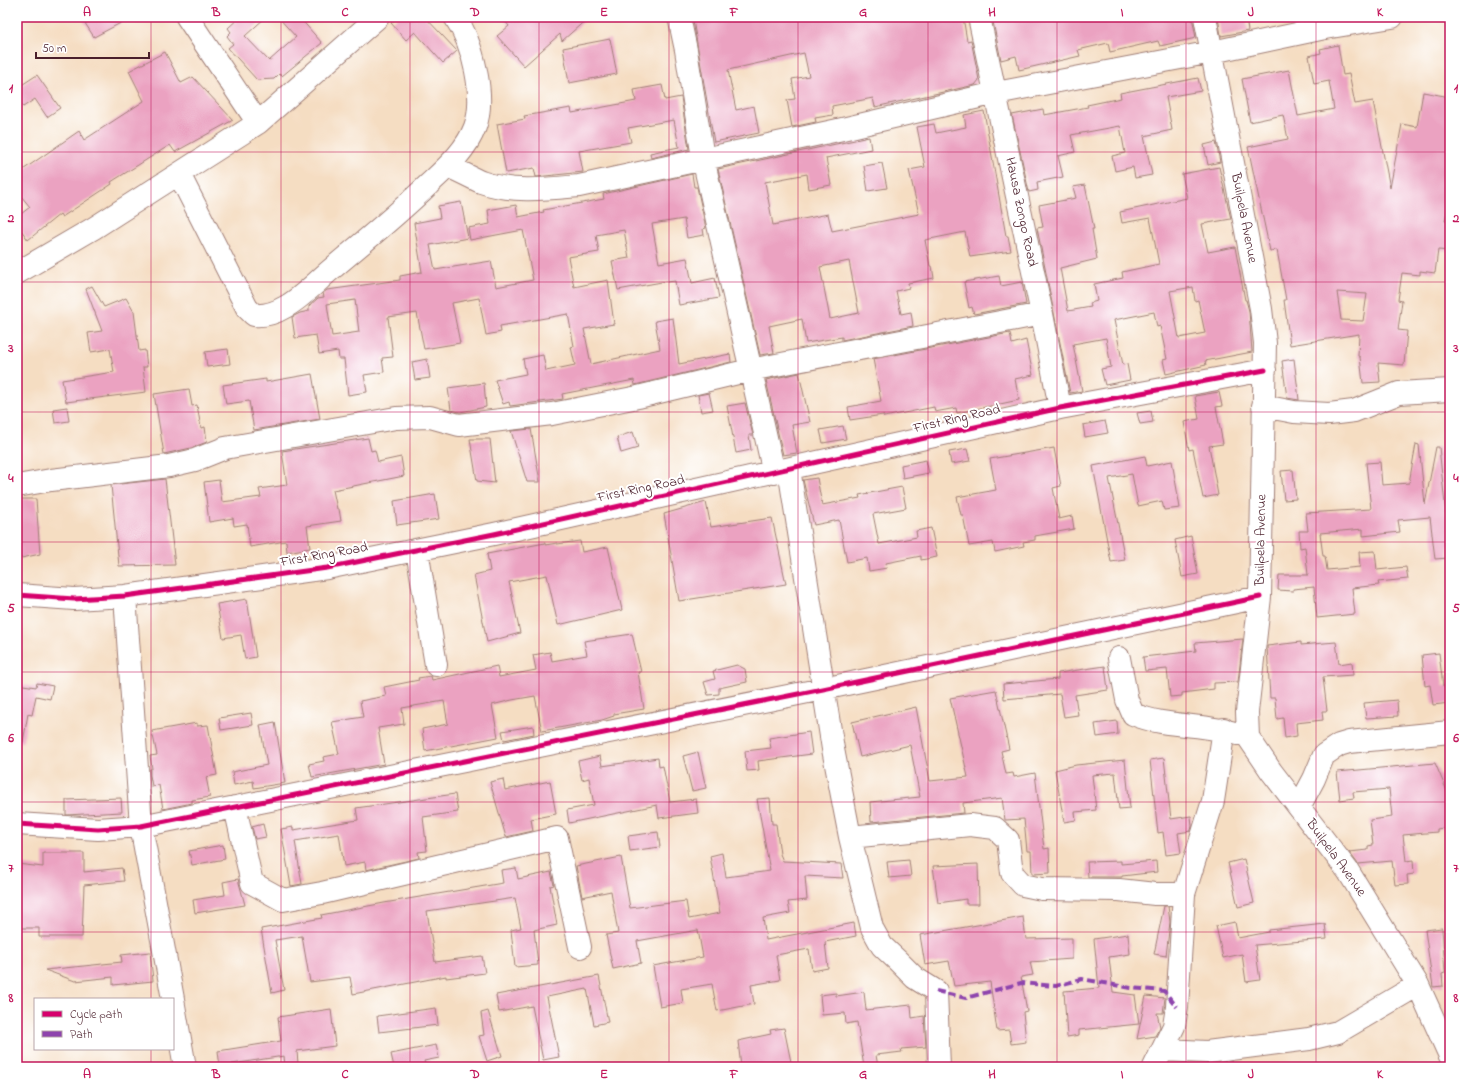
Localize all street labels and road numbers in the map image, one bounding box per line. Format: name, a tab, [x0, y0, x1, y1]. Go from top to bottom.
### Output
street label: Hausa Zongo Road	[998, 155, 1043, 269]
street label: Builpela Avenue	[1225, 170, 1263, 266]
street label: First Ring Road	[910, 399, 1003, 440]
street label: First Ring Road	[594, 469, 687, 510]
street label: Builpela Avenue	[1250, 493, 1272, 587]
street label: First Ring Road	[278, 537, 370, 574]
street label: Builpela Avenue	[1300, 814, 1372, 902]

